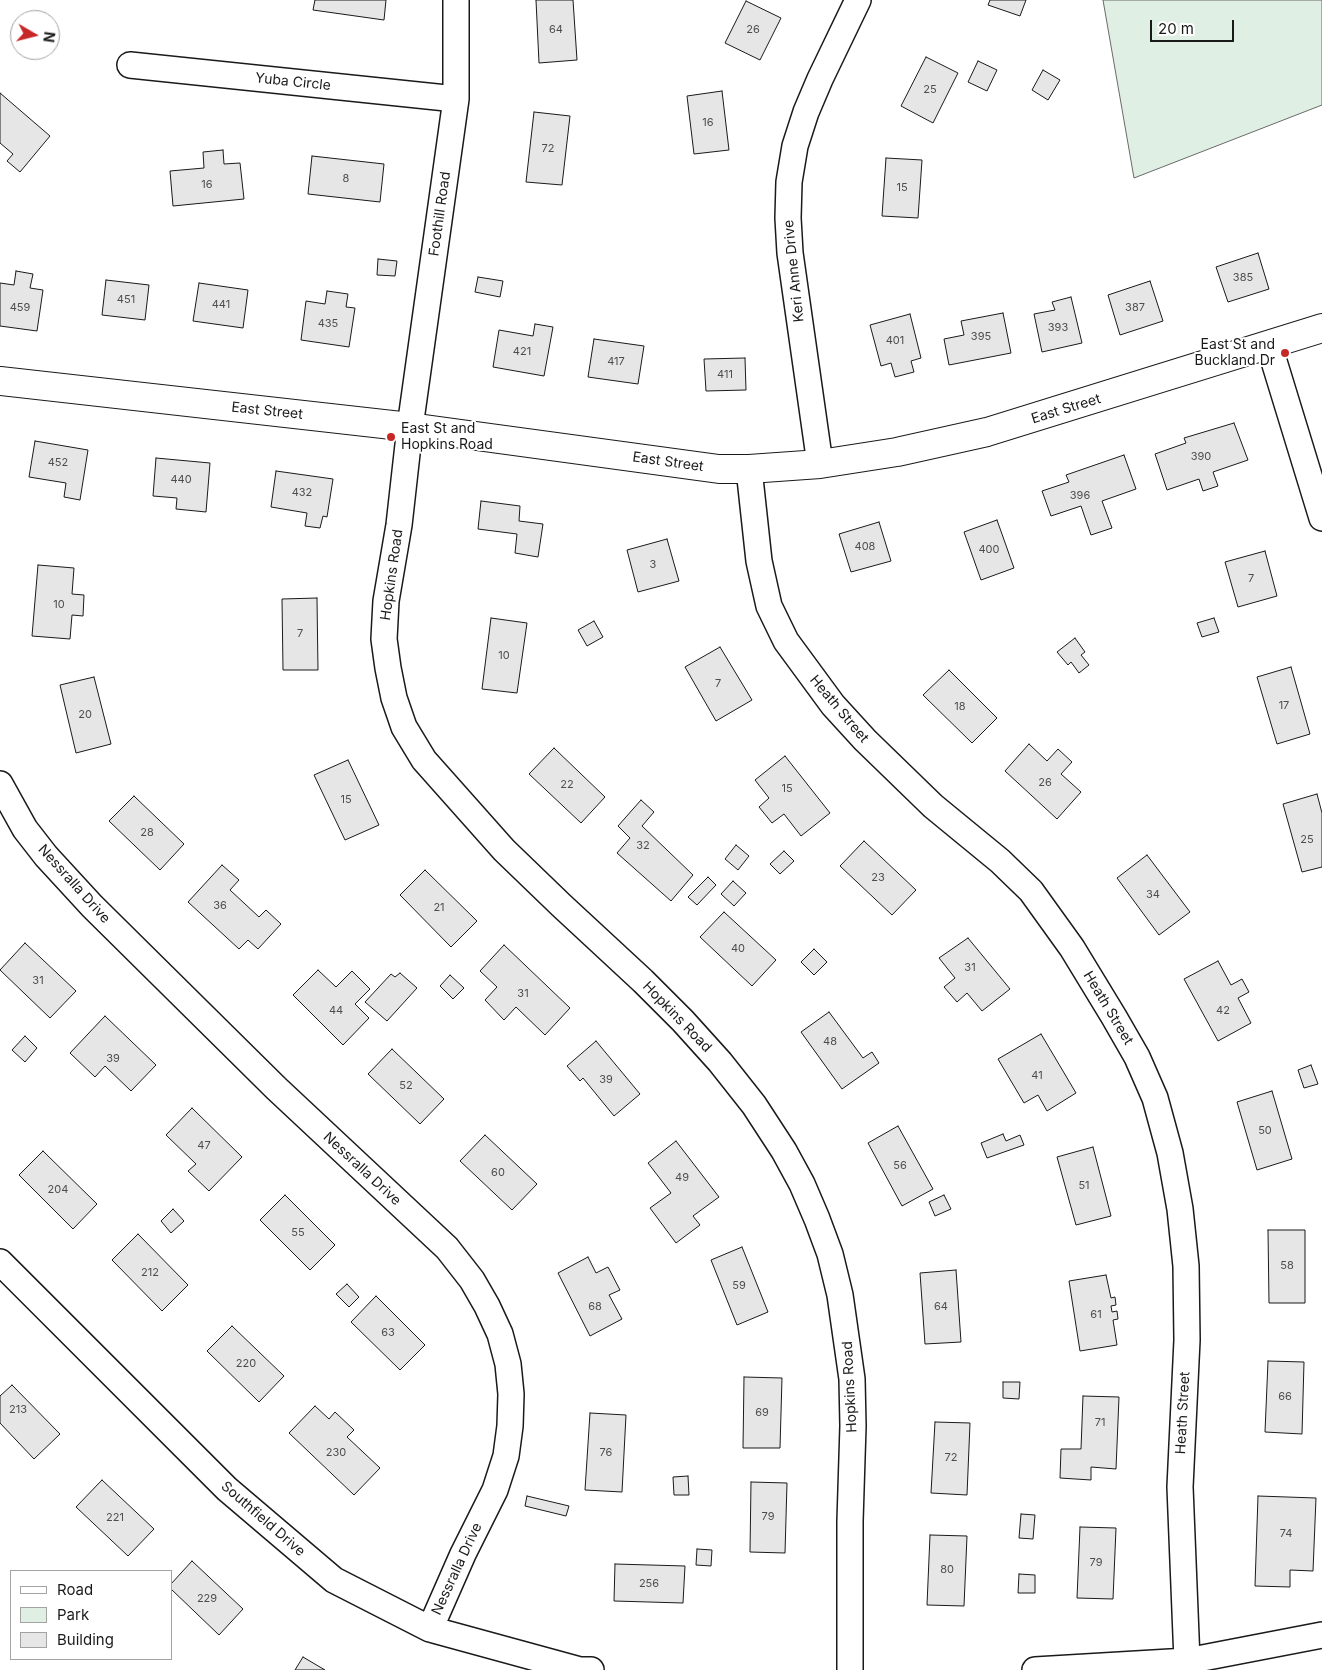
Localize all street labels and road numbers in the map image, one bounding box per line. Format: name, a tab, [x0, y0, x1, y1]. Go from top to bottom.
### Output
street label: Yuba Circle	[254, 70, 332, 94]
street label: Foothill Road	[426, 171, 454, 257]
street label: Keri Anne Drive	[780, 219, 808, 323]
street label: East Street	[1029, 390, 1103, 428]
street label: East Street	[230, 399, 304, 423]
street label: East Street	[631, 449, 705, 475]
street label: Hopkins Road	[377, 528, 407, 622]
street label: Heath Street	[806, 672, 872, 746]
street label: Nessralla Drive	[34, 841, 114, 927]
street label: Heath Street	[1079, 968, 1137, 1048]
street label: Hopkins Road	[639, 978, 715, 1056]
street label: Nessralla Drive	[320, 1129, 404, 1209]
street label: Hopkins Road	[839, 1341, 861, 1433]
street label: Heath Street	[1172, 1371, 1194, 1455]
street label: Southfield Drive	[218, 1478, 308, 1560]
street label: Nessralla Drive	[428, 1520, 486, 1618]

